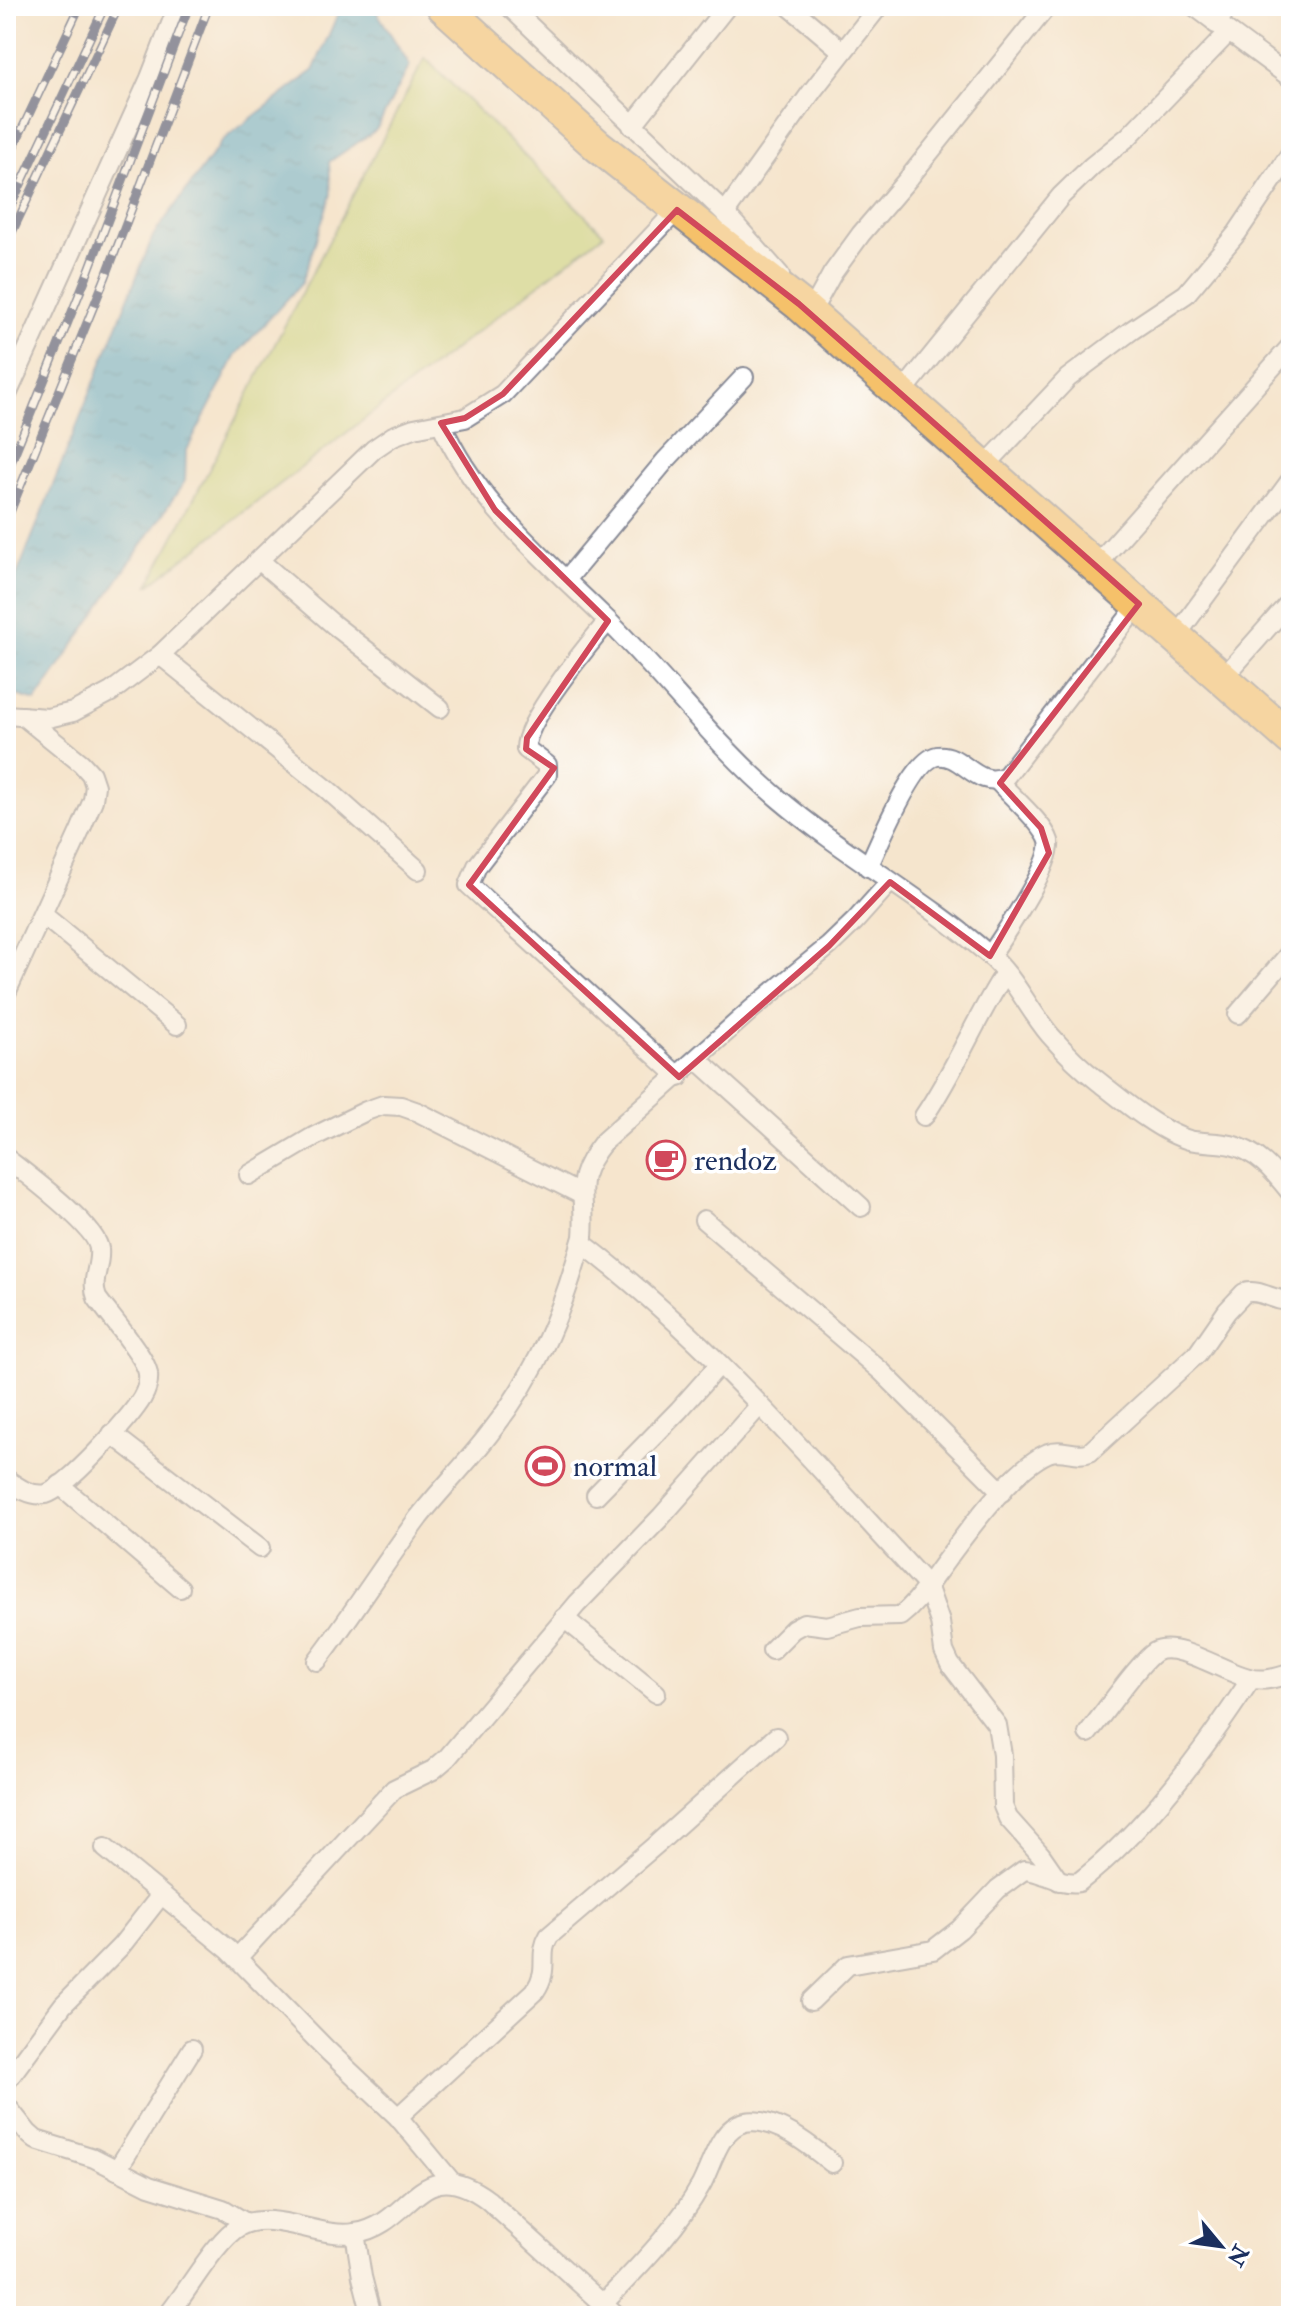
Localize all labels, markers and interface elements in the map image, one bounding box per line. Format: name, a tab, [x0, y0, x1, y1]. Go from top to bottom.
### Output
cafe icon: rendoz	[645, 1139, 687, 1181]
place label: rendoz	[694, 1142, 777, 1179]
sports icon: normal	[524, 1445, 566, 1487]
place label: normal	[573, 1448, 658, 1485]
north arrow	[1181, 2206, 1261, 2286]
text: N	[1220, 2239, 1255, 2271]

